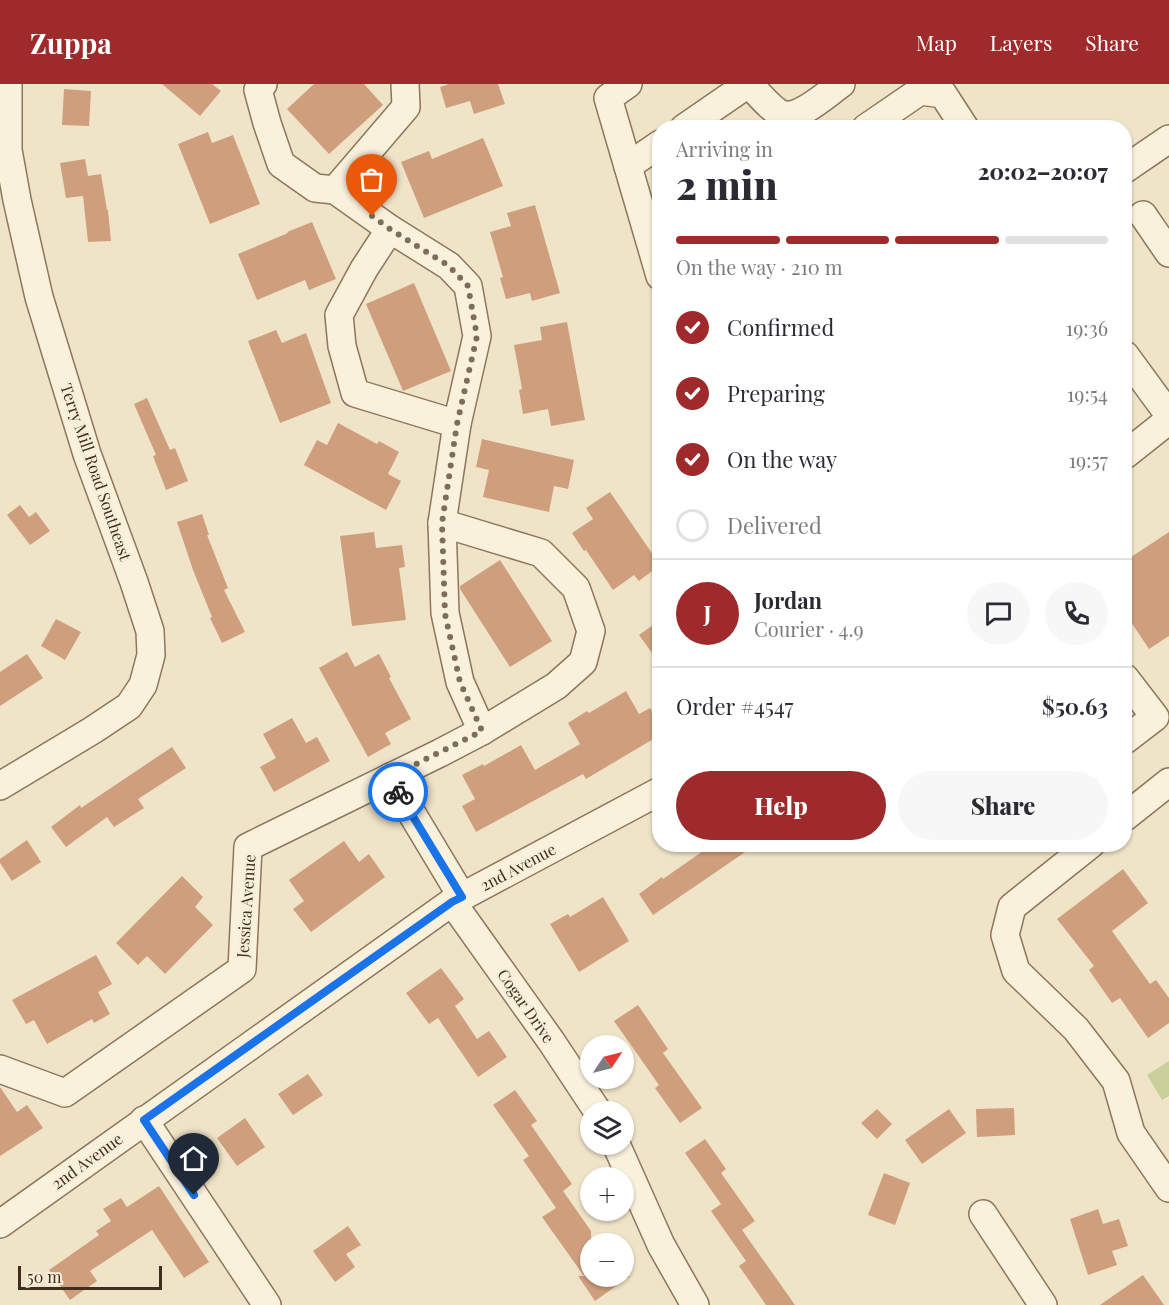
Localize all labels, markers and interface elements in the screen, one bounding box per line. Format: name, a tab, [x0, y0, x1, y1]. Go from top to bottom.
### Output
text: Zuppa	[30, 24, 112, 61]
text: Map	[916, 28, 957, 56]
text: Layers	[990, 28, 1052, 56]
text: Share	[1085, 28, 1139, 56]
text: Arriving in	[676, 135, 773, 162]
pin	[346, 154, 397, 216]
text: 20:02–20:07	[978, 156, 1108, 186]
text: 2 min	[676, 158, 778, 210]
icon: bag	[355, 163, 388, 196]
text: On the way · 210 m	[676, 253, 843, 280]
icon: check	[676, 311, 709, 344]
text: Confirmed	[727, 312, 834, 342]
text: 19:36	[1066, 314, 1108, 341]
icon: check	[676, 377, 709, 410]
text: Preparing	[727, 378, 825, 408]
street label: Terry Mill Road Southeast	[56, 380, 137, 564]
text: 19:54	[1067, 380, 1108, 407]
icon: check	[676, 443, 709, 476]
text: On the way	[727, 444, 837, 474]
text: 19:57	[1069, 446, 1108, 473]
text: Delivered	[727, 510, 822, 540]
button: chat	[967, 582, 1030, 645]
button: phone	[1045, 582, 1108, 645]
text: Jordan	[754, 585, 822, 615]
text: J	[703, 598, 712, 628]
text: Courier · 4.9	[754, 615, 864, 642]
text: Order #4547	[676, 691, 793, 721]
text: $50.63	[1042, 691, 1108, 721]
courier	[368, 762, 428, 822]
button: Help	[676, 771, 886, 840]
button: Share	[898, 771, 1108, 840]
icon: bike	[382, 776, 415, 809]
street label: 2nd Avenue	[476, 838, 559, 895]
street label: Jessica Avenue	[231, 853, 260, 959]
street label: Cogar Drive	[493, 964, 560, 1047]
north arrow	[580, 1035, 634, 1089]
map controls	[580, 1035, 634, 1287]
button: layers	[580, 1101, 634, 1155]
street label: 2nd Avenue	[47, 1128, 126, 1193]
pin	[168, 1133, 219, 1195]
icon: home	[177, 1142, 210, 1175]
button: +	[580, 1167, 634, 1221]
button: −	[580, 1233, 634, 1287]
scale bar	[18, 1263, 162, 1290]
text: 50 m	[27, 1266, 61, 1287]

